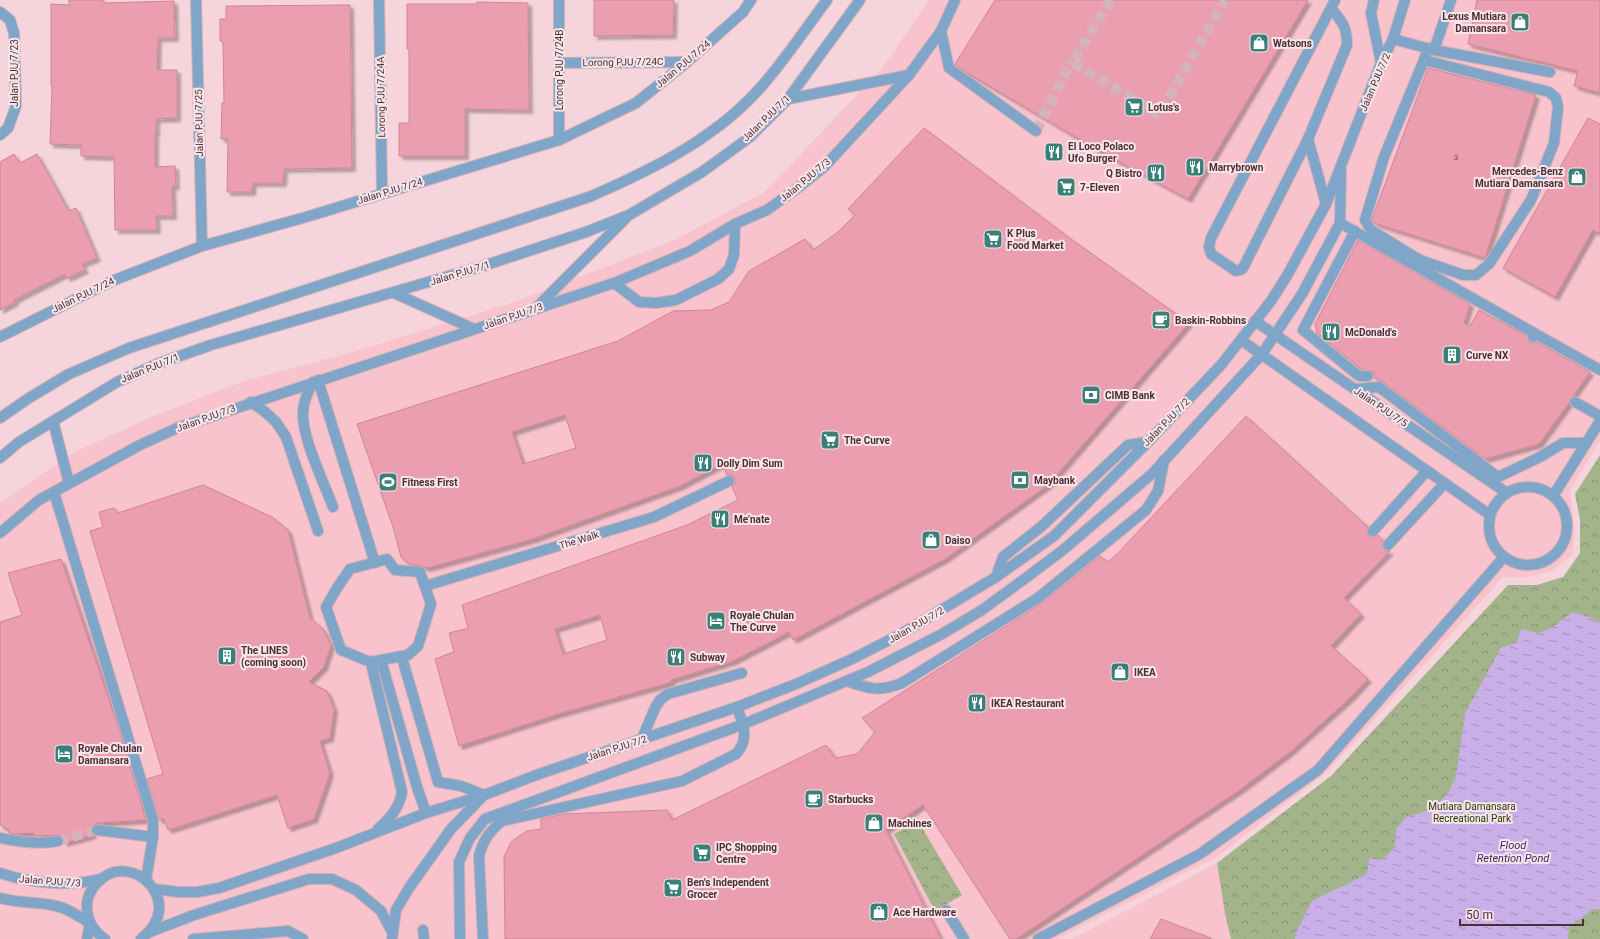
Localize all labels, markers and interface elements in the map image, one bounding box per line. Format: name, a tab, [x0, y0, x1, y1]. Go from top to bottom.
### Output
place label: Lexus Mutiara Damansara	[1442, 11, 1507, 34]
shop icon: Lexus Mutiara Damansara	[1509, 11, 1531, 33]
street label: Lorong PJU 7/24B	[554, 30, 565, 110]
shop icon: Watsons	[1248, 32, 1270, 54]
street label: Jalan PJU 7/24	[654, 38, 713, 90]
place label: Watsons	[1273, 38, 1312, 49]
street label: Jalan PJU 7/23	[9, 39, 20, 107]
street label: Jalan PJU 7/2	[1358, 51, 1392, 113]
street label: Lorong PJU 7/24A	[375, 56, 387, 138]
street label: Lorong PJU 7/24C	[582, 56, 664, 68]
street label: Jalan PJU 7/25	[193, 89, 205, 157]
street label: Jalan PJU 7/1	[740, 93, 792, 143]
supermarket icon: Lotus's	[1123, 96, 1145, 118]
place label: Lotus's	[1148, 102, 1180, 113]
restaurant icon: El Loco Polaco Ufo Burger	[1043, 141, 1065, 163]
place label: El Loco Polaco Ufo Burger	[1068, 141, 1134, 164]
house number: 3	[1454, 153, 1458, 162]
street label: Jalan PJU 7/3	[778, 156, 832, 204]
restaurant icon: Marrybrown	[1184, 156, 1206, 178]
restaurant icon: Q Bistro	[1145, 162, 1167, 184]
place label: Marrybrown	[1209, 162, 1264, 173]
place label: Mercedes-Benz Mutiara Damansara	[1475, 166, 1564, 189]
shop icon: Mercedes-Benz Mutiara Damansara	[1566, 166, 1588, 188]
place label: Q Bistro	[1106, 168, 1142, 179]
street label: Jalan PJU 7/24	[356, 176, 424, 206]
supermarket icon: 7-Eleven	[1055, 176, 1077, 198]
place label: 7-Eleven	[1080, 182, 1120, 193]
supermarket icon: K Plus Food Market	[982, 228, 1004, 250]
place label: K Plus Food Market	[1007, 228, 1064, 251]
street label: Jalan PJU 7/1	[429, 259, 491, 287]
street label: Jalan PJU 7/24	[50, 275, 116, 315]
street label: Jalan PJU 7/3	[482, 301, 544, 331]
cafe icon: Baskin-Robbins	[1150, 309, 1172, 331]
place label: Baskin-Robbins	[1175, 315, 1246, 326]
restaurant icon: McDonald's	[1320, 321, 1342, 343]
place label: McDonald's	[1345, 327, 1397, 338]
building icon: Curve NX	[1441, 344, 1463, 366]
place label: Curve NX	[1466, 350, 1509, 361]
street label: Jalan PJU 7/1	[119, 351, 181, 385]
bank icon: CIMB Bank	[1080, 384, 1102, 406]
street label: Jalan PJU 7/5	[1352, 385, 1410, 429]
place label: CIMB Bank	[1105, 390, 1155, 401]
street label: Jalan PJU 7/2	[1141, 396, 1192, 448]
street label: Jalan PJU 7/3	[175, 402, 237, 434]
supermarket icon: The Curve	[819, 429, 841, 451]
place label: The Curve	[844, 435, 891, 446]
restaurant icon: Dolly Dim Sum	[692, 452, 714, 474]
place label: Dolly Dim Sum	[717, 458, 783, 469]
bank icon: Maybank	[1009, 469, 1031, 491]
sports icon: Fitness First	[377, 471, 399, 493]
place label: Maybank	[1034, 475, 1076, 486]
place label: Fitness First	[402, 477, 458, 488]
restaurant icon: Me’nate	[709, 508, 731, 530]
place label: Me’nate	[734, 514, 770, 525]
street label: The Walk	[558, 528, 601, 551]
shop icon: Daiso	[920, 529, 942, 551]
place label: Daiso	[945, 535, 971, 546]
street label: Jalan PJU 7/2	[886, 605, 946, 645]
hotel icon: Royale Chulan The Curve	[705, 610, 727, 632]
place label: Royale Chulan The Curve	[730, 610, 795, 633]
building icon: The LINES (coming soon)	[216, 645, 238, 667]
place label: The LINES (coming soon)	[241, 645, 306, 669]
restaurant icon: Subway	[665, 646, 687, 668]
place label: Subway	[690, 652, 726, 663]
shop icon: IKEA	[1109, 661, 1131, 683]
place label: IKEA	[1134, 667, 1156, 678]
restaurant icon: IKEA Restaurant	[966, 692, 988, 714]
place label: IKEA Restaurant	[991, 698, 1065, 709]
street label: Jalan PJU 7/2	[586, 733, 649, 763]
hotel icon: Royale Chulan Damansara	[53, 743, 75, 765]
place label: Royale Chulan Damansara	[78, 743, 143, 766]
cafe icon: Starbucks	[803, 788, 825, 810]
place label: Starbucks	[828, 794, 873, 805]
park label: Mutiara Damansara Recreational Park	[1428, 801, 1516, 824]
shop icon: Machines	[863, 812, 885, 834]
place label: Machines	[888, 818, 932, 829]
water label: Flood Retention Pond	[1477, 839, 1550, 865]
supermarket icon: IPC Shopping Centre	[691, 842, 713, 864]
place label: IPC Shopping Centre	[716, 842, 777, 865]
street label: Jalan PJU 7/3	[19, 873, 81, 889]
supermarket icon: Ben's Independent Grocer	[662, 877, 684, 899]
place label: Ben's Independent Grocer	[687, 877, 770, 900]
shop icon: Ace Hardware	[868, 901, 890, 923]
scale bar	[1460, 901, 1583, 927]
place label: Ace Hardware	[893, 907, 957, 918]
text: 50 m	[1466, 908, 1493, 922]

